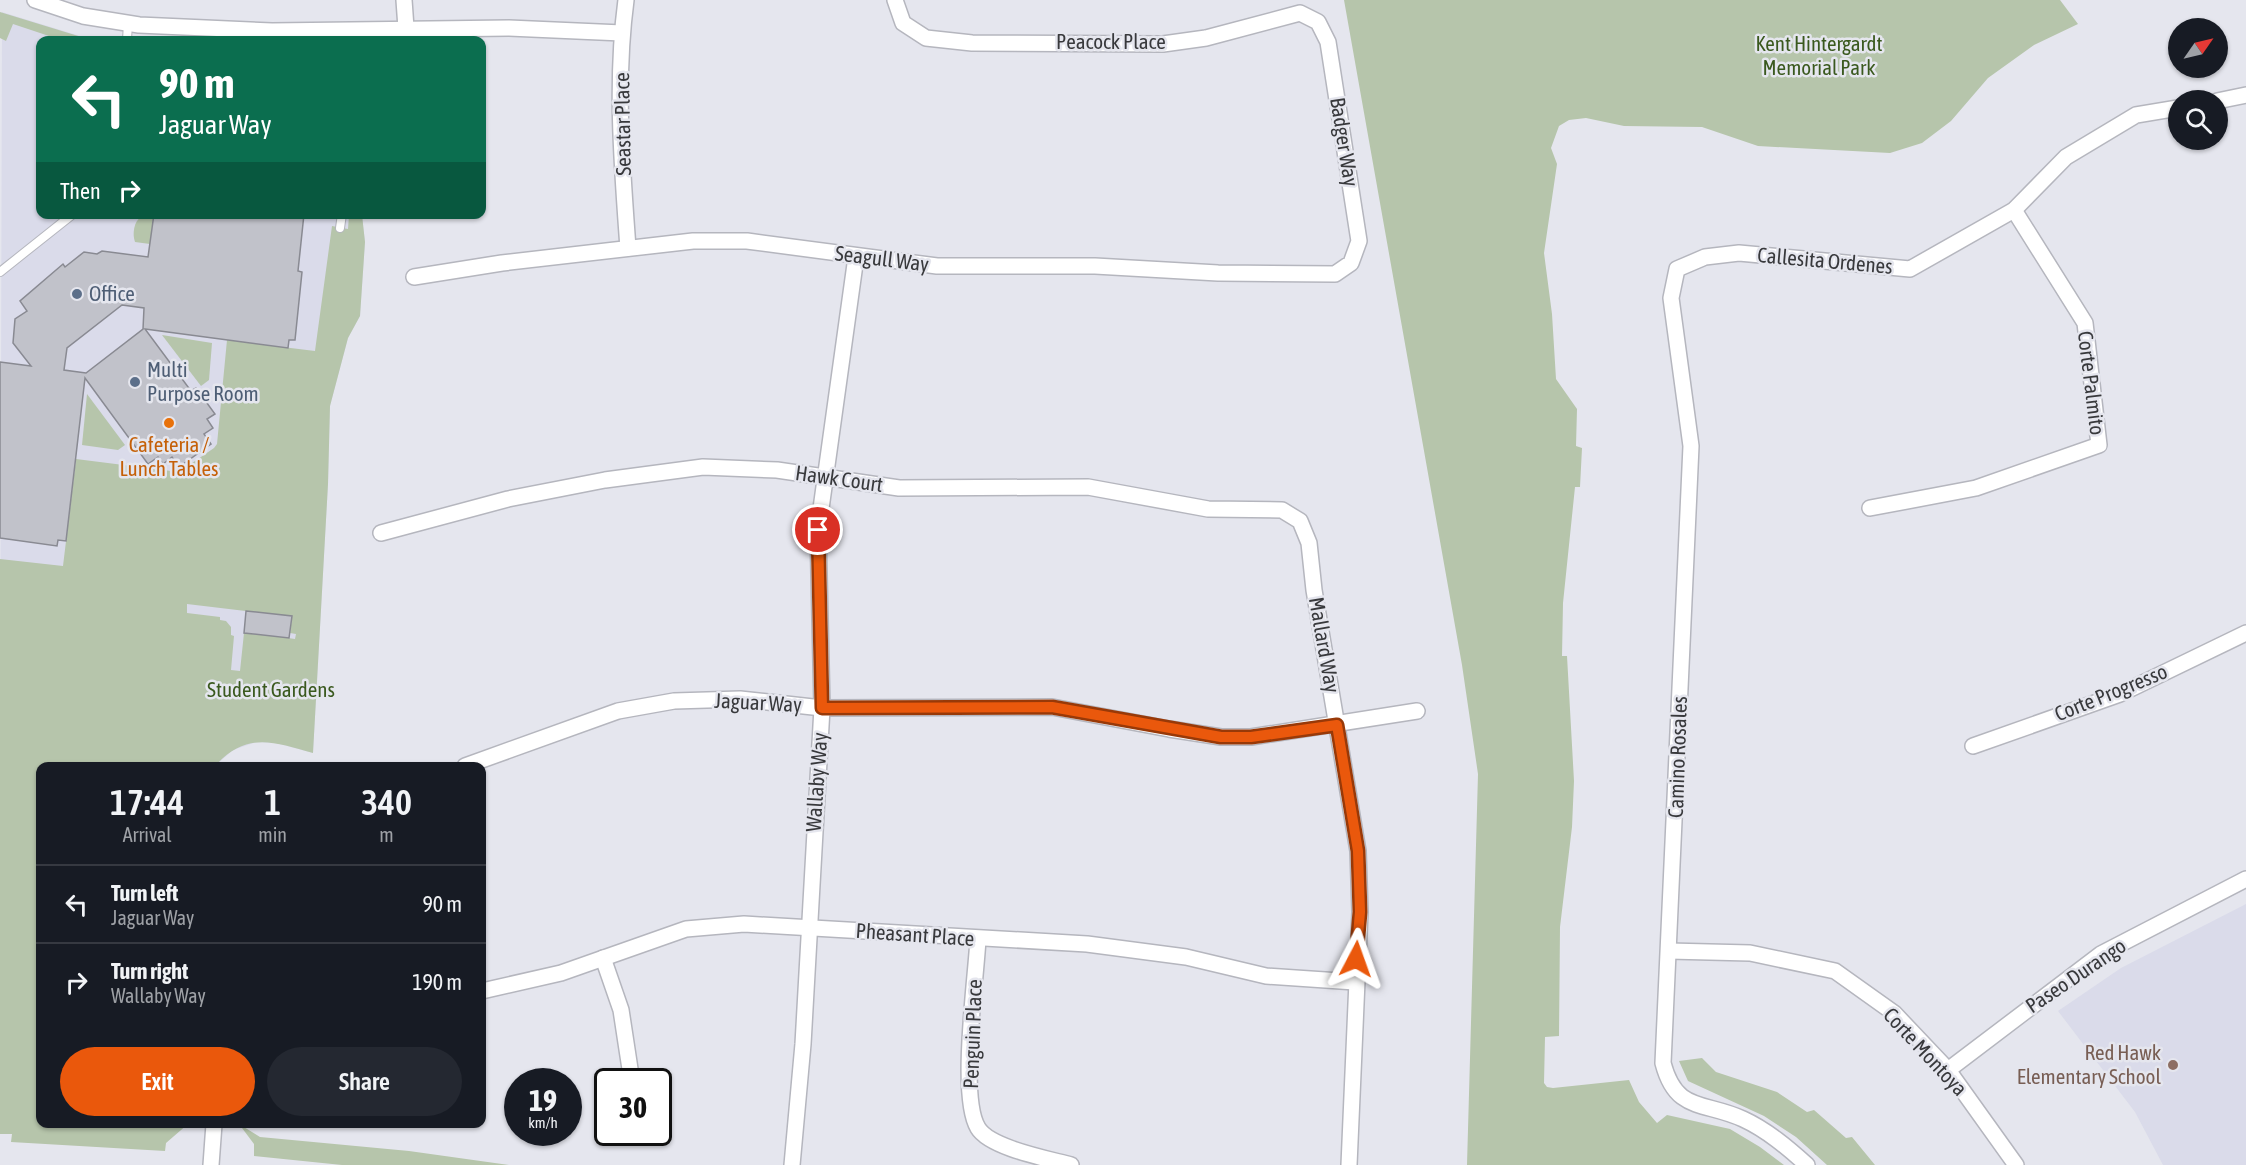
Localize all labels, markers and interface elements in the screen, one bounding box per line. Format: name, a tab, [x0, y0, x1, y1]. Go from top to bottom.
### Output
north arrow	[2168, 18, 2228, 78]
map controls	[2168, 18, 2228, 150]
street label: Peacock Place	[1056, 29, 1166, 53]
park label: Kent Hintergardt Memorial Park	[1755, 31, 1883, 79]
text: 90 m	[159, 59, 234, 107]
icon: left	[60, 60, 138, 138]
street label: Seastar Place	[609, 72, 635, 176]
button: search	[2168, 90, 2228, 150]
street label: Badger Way	[1326, 96, 1364, 188]
text: Jaguar Way	[159, 109, 272, 140]
icon: right	[113, 174, 146, 207]
text: Then	[60, 178, 101, 204]
street label: Seagull Way	[834, 240, 931, 276]
street label: Callesita Ordenes	[1756, 242, 1894, 278]
place label: Office	[89, 281, 135, 305]
marker: Office	[70, 287, 84, 301]
street label: Corte Palmito	[2074, 330, 2110, 436]
place label: Multi Purpose Room	[147, 357, 259, 405]
marker: Multi Purpose Room	[128, 375, 142, 389]
marker: Cafeteria / Lunch Tables	[162, 416, 176, 430]
place label: Cafeteria / Lunch Tables	[119, 432, 219, 480]
street label: Hawk Court	[794, 460, 884, 496]
pin	[792, 504, 843, 555]
icon: arrive	[801, 513, 834, 546]
street label: Mallard Way	[1305, 595, 1345, 695]
street label: Corte Progresso	[2051, 659, 2170, 726]
park label: Student Gardens	[207, 677, 335, 701]
street label: Jaguar Way	[714, 688, 803, 716]
street label: Camino Rosales	[1663, 696, 1691, 818]
street label: Wallaby Way	[801, 731, 831, 832]
text: 17:44	[110, 781, 184, 823]
text: 1	[264, 781, 281, 823]
text: 340	[361, 781, 412, 823]
text: Arrival	[123, 823, 172, 846]
text: min	[258, 823, 287, 846]
text: m	[379, 823, 394, 846]
text: Turn left	[111, 880, 178, 906]
icon: left	[60, 888, 93, 921]
text: 90 m	[422, 891, 462, 917]
text: Jaguar Way	[111, 906, 194, 929]
street label: Pheasant Place	[855, 918, 975, 950]
position arrow	[1324, 927, 1388, 991]
street label: Paseo Durango	[2021, 933, 2130, 1017]
text: Turn right	[111, 958, 188, 984]
icon: right	[60, 966, 93, 999]
text: 190 m	[412, 969, 462, 995]
street label: Penguin Place	[958, 979, 986, 1089]
text: Wallaby Way	[111, 984, 206, 1007]
street label: Corte Montoya	[1879, 1002, 1972, 1100]
place label: Red Hawk Elementary School	[2017, 1040, 2161, 1088]
button: Exit	[60, 1047, 255, 1116]
button: Share	[267, 1047, 462, 1116]
marker: Red Hawk Elementary School	[2166, 1058, 2180, 1072]
speed limit sign: 30	[594, 1068, 672, 1146]
text: 19	[529, 1083, 557, 1117]
text: km/h	[528, 1114, 558, 1131]

